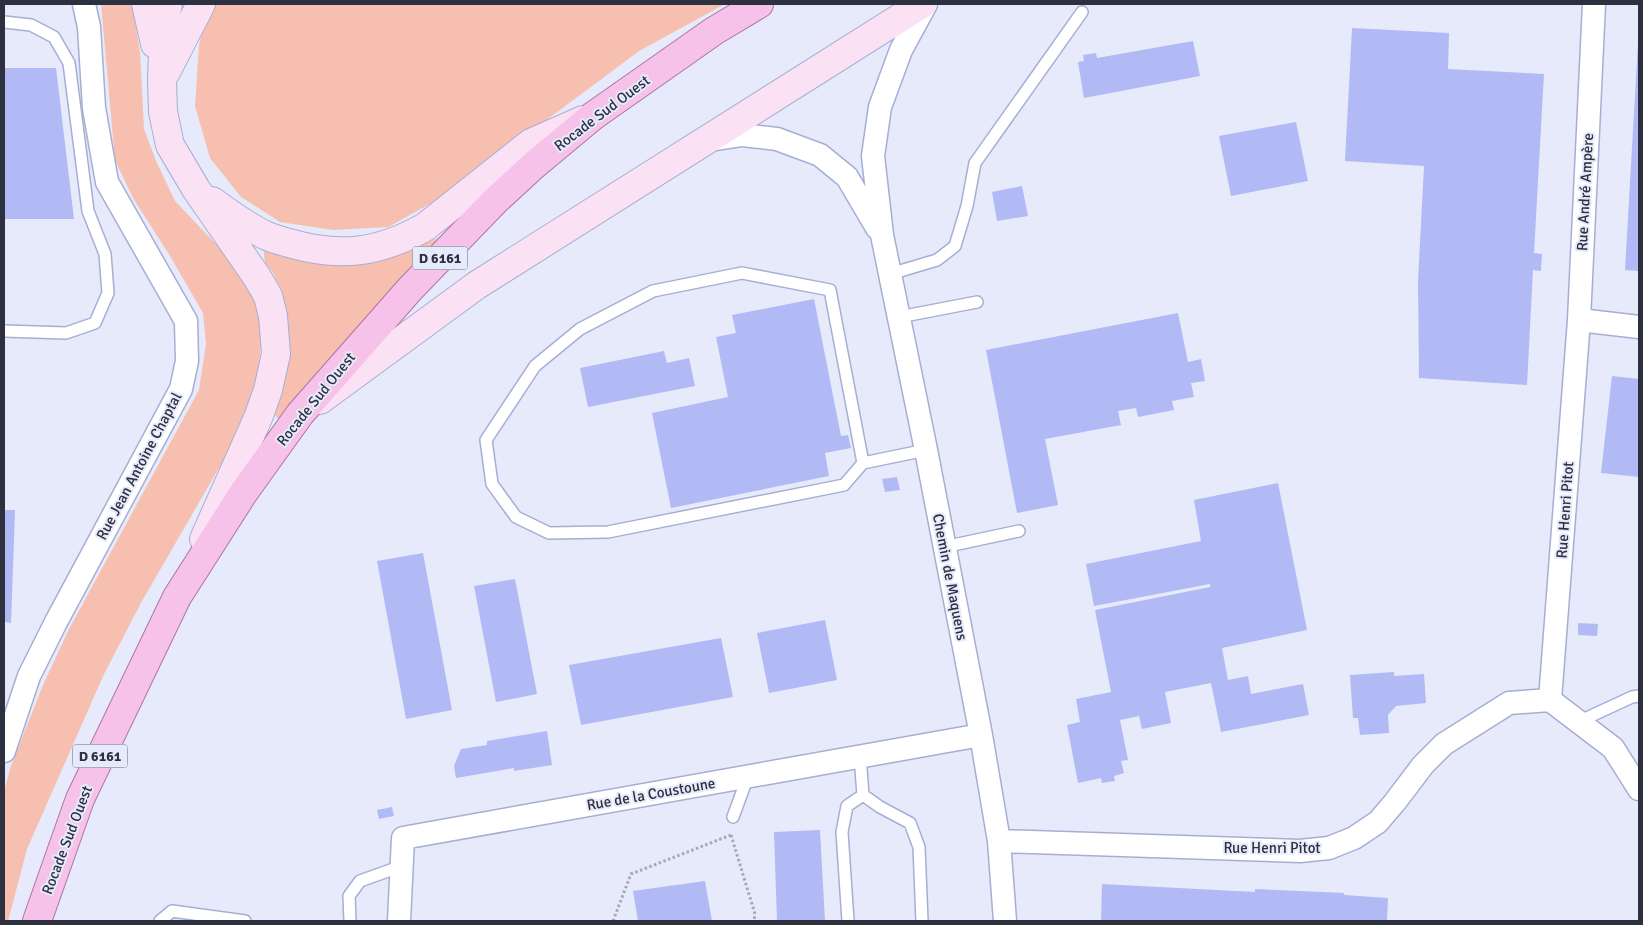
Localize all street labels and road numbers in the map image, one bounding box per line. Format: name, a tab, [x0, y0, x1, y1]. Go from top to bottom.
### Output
street label: Rocade Sud Ouest	[551, 71, 653, 155]
street label: Rue André Ampère	[1573, 132, 1597, 252]
road number: D 6161	[412, 247, 468, 270]
street label: Rocade Sud Ouest	[273, 349, 359, 449]
street label: Rue Jean Antoine Chaptal	[92, 389, 186, 543]
street label: Rue Henri Pitot	[1553, 461, 1577, 559]
street label: Chemin de Maquens	[929, 512, 971, 642]
road number: D 6161	[72, 744, 128, 768]
street label: Rue de la Coustoune	[585, 774, 717, 814]
street label: Rocade Sud Ouest	[38, 783, 96, 897]
street label: Rue Henri Pitot	[1223, 839, 1321, 857]

